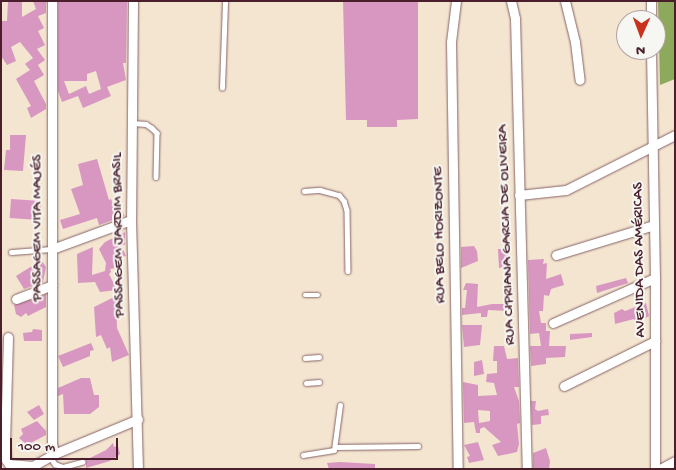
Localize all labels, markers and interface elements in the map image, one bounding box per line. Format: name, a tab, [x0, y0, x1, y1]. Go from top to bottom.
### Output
north arrow	[616, 10, 666, 60]
text: N	[636, 41, 645, 58]
street label: RUA CIPRIANA GARCIA DE OLIVEIRA	[494, 124, 520, 346]
street label: PASSAGEM JARDIM BRASIL	[109, 152, 129, 318]
street label: PASSAGEM VITA MAUÉS	[29, 155, 47, 301]
street label: RUA BELO HORIZONTE	[430, 167, 450, 303]
street label: AVENIDA DAS AMÉRICAS	[630, 182, 650, 338]
scale bar	[12, 428, 120, 460]
text: 100 m	[18, 438, 55, 456]

